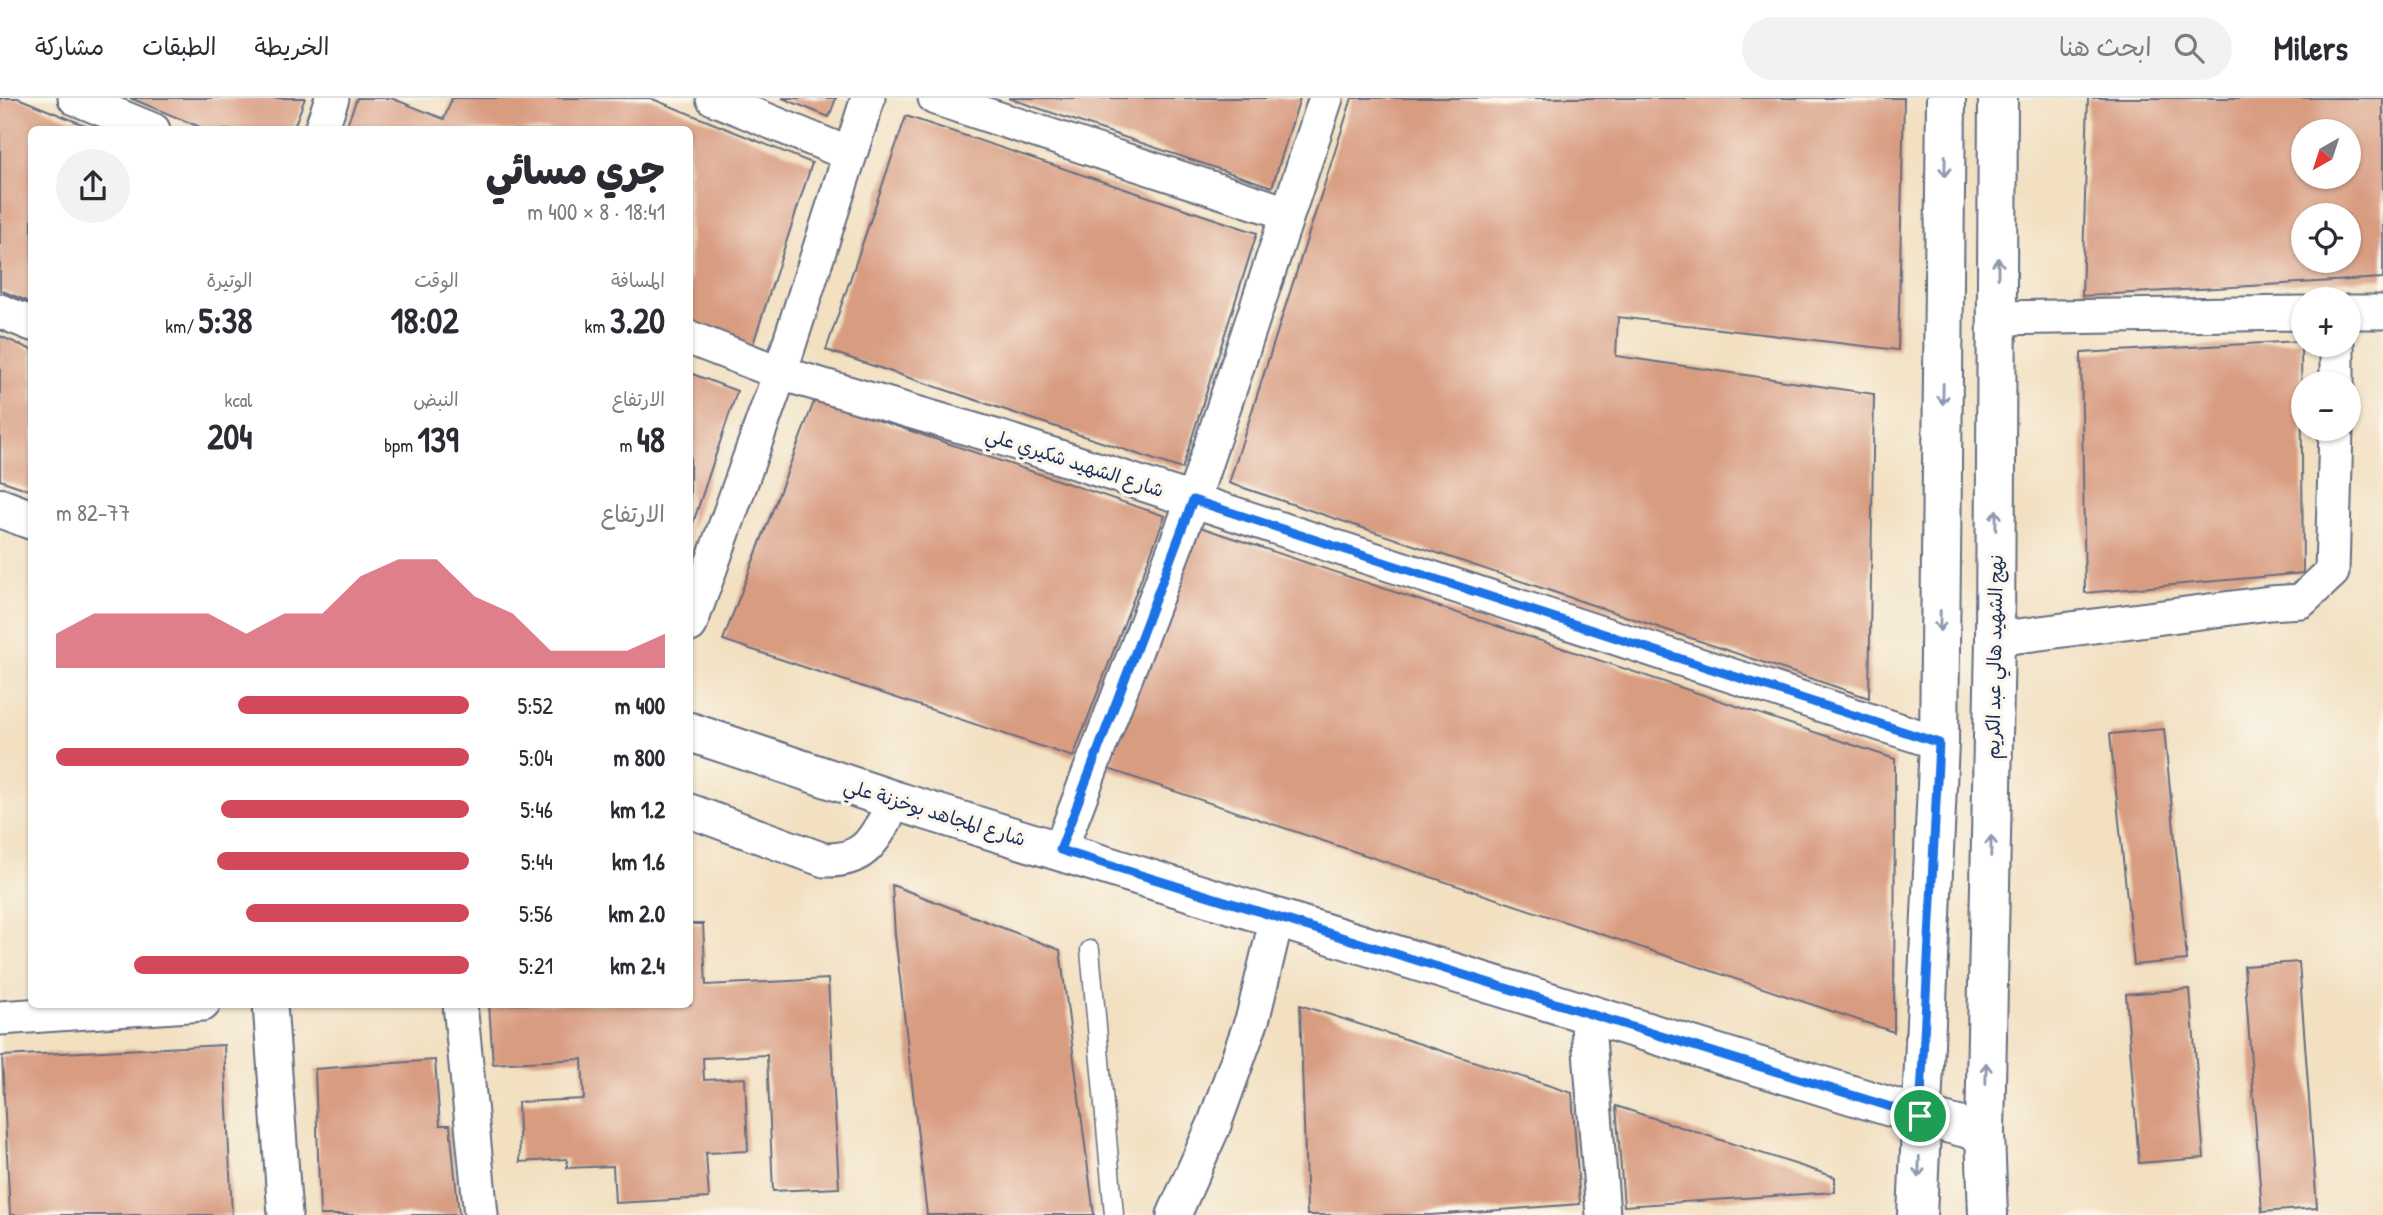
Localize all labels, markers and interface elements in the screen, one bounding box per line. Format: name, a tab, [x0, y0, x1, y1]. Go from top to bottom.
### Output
search box	[1742, 17, 2232, 80]
text: Milers	[2274, 26, 2348, 70]
text: ابحث هنا	[2059, 29, 2152, 64]
icon: search	[2170, 29, 2208, 67]
text: مشاركة	[35, 30, 104, 62]
text: الطبقات	[142, 30, 217, 62]
text: الخريطة	[255, 30, 329, 62]
north arrow	[2291, 119, 2361, 189]
map controls	[2291, 119, 2361, 441]
text: جري مسائي	[486, 144, 665, 196]
button: share	[56, 149, 130, 223]
one-way arrow	[1938, 154, 1952, 177]
text: 18:41 · 8 × 400 m	[527, 196, 665, 227]
button: locate	[2291, 203, 2361, 273]
one-way arrow	[1991, 257, 2005, 280]
text: الوتيرة	[206, 267, 252, 293]
text: الوقت	[414, 267, 459, 293]
text: المسافة	[611, 267, 665, 293]
button: +	[2291, 287, 2361, 357]
text: 5:38	[199, 297, 252, 344]
text: 18:02	[391, 297, 459, 344]
text: 3.20	[610, 297, 665, 344]
text: /km	[165, 313, 199, 339]
text: km	[585, 313, 610, 339]
button: −	[2291, 371, 2361, 441]
one-way arrow	[1936, 382, 1950, 405]
text: النبض	[413, 386, 459, 412]
text: الارتفاع	[612, 386, 665, 412]
text: kcal	[225, 387, 252, 413]
text: 204	[207, 413, 252, 460]
text: 139	[417, 416, 459, 463]
text: 48	[637, 416, 665, 463]
street label: شارع الشهيد شكيري علي	[981, 421, 1167, 507]
text: bpm	[384, 432, 417, 458]
text: m	[619, 432, 637, 458]
text: 77–82 m	[56, 497, 130, 528]
text: الارتفاع	[601, 498, 665, 529]
one-way arrow	[1989, 509, 2003, 532]
street label: نهج الشهيد هالي عبد الكريم	[1979, 554, 2013, 760]
one-way arrow	[1934, 609, 1947, 632]
text: 5:52	[517, 690, 553, 721]
text: 400 m	[615, 690, 665, 721]
text: 5:04	[519, 742, 553, 773]
text: 800 m	[613, 742, 665, 773]
street label: شارع المجاهد بوخزنة علي	[840, 772, 1029, 856]
text: 5:46	[520, 794, 553, 825]
text: 1.2 km	[610, 794, 665, 825]
one-way arrow	[1984, 835, 1997, 858]
text: 5:44	[521, 846, 553, 877]
text: 1.6 km	[612, 846, 665, 877]
text: 5:56	[519, 898, 553, 929]
text: 2.0 km	[609, 898, 665, 929]
text: 5:21	[519, 950, 553, 981]
text: 2.4 km	[610, 950, 665, 981]
one-way arrow	[1979, 1062, 1993, 1085]
pin	[1890, 1086, 1950, 1146]
icon: arrive	[1901, 1097, 1939, 1135]
one-way arrow	[1912, 1155, 1925, 1178]

